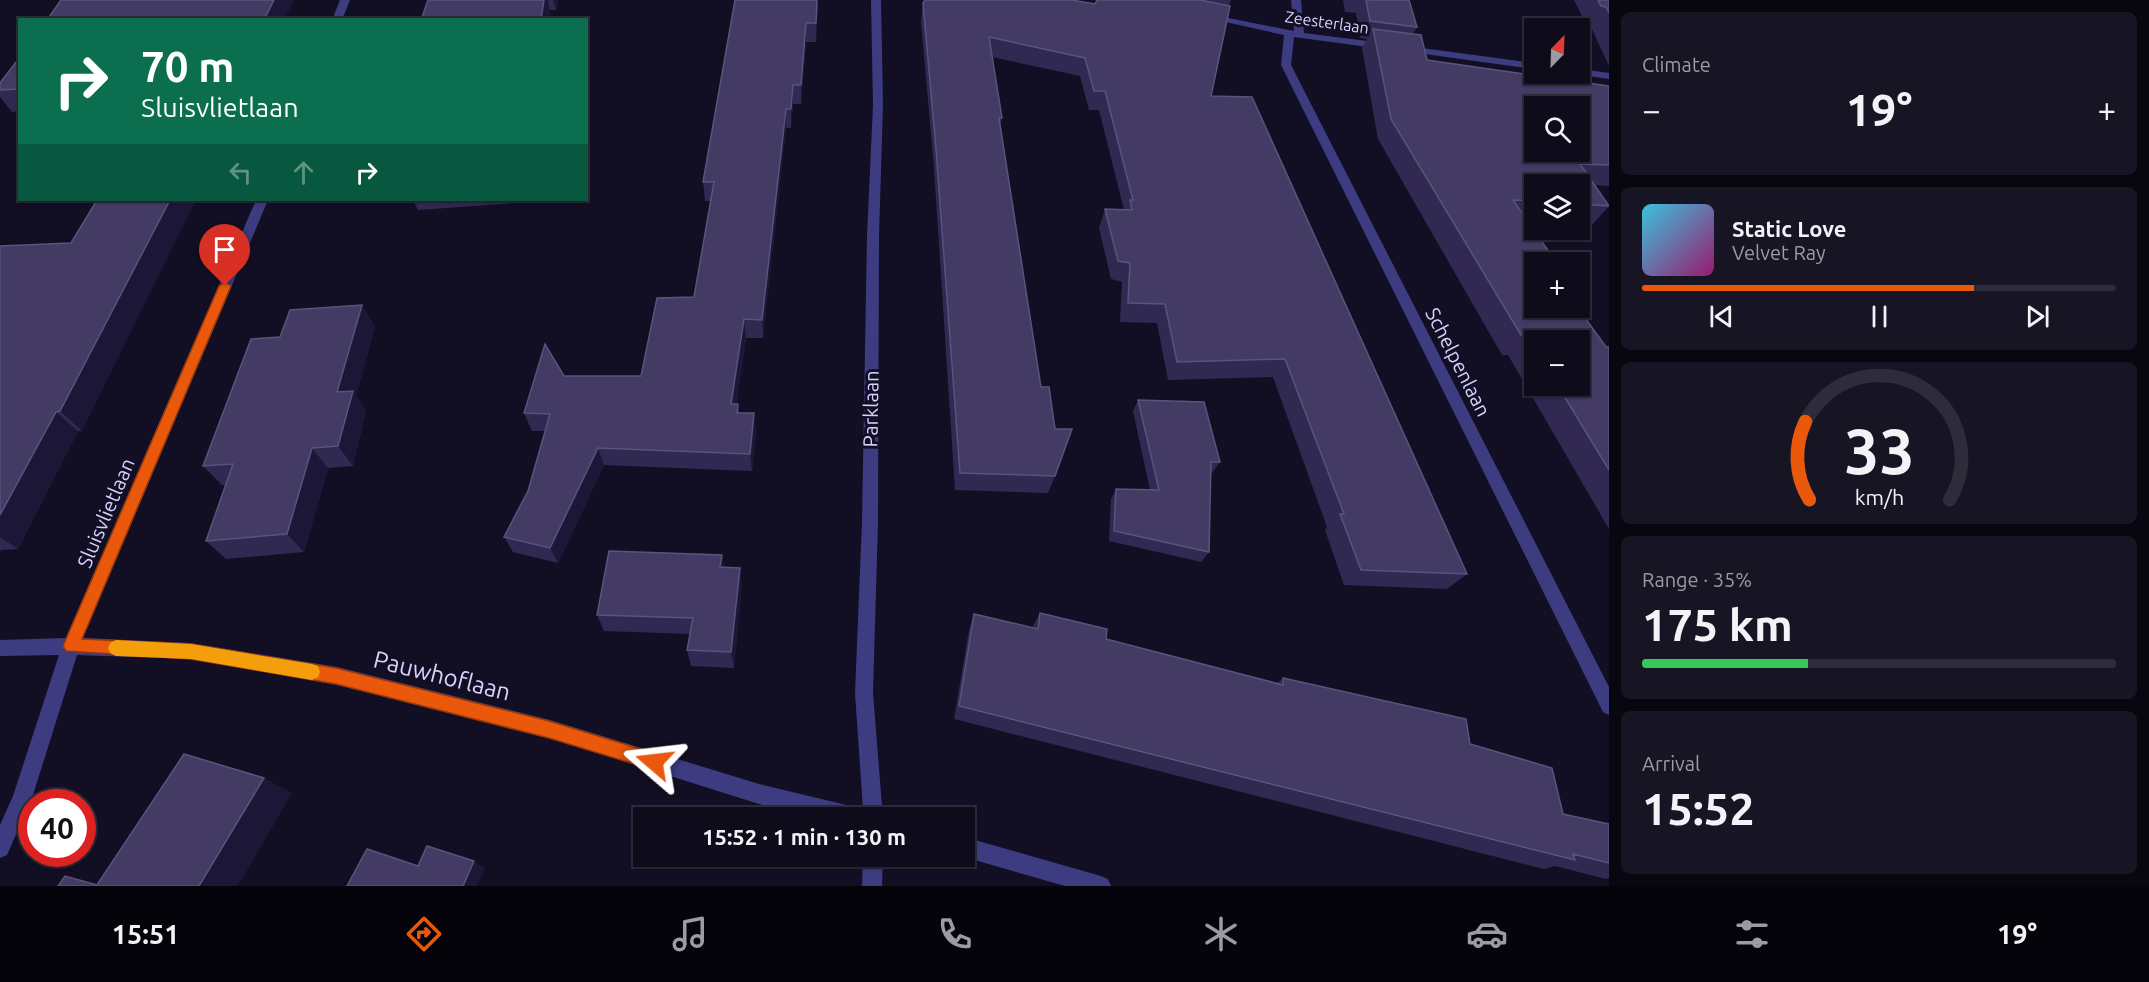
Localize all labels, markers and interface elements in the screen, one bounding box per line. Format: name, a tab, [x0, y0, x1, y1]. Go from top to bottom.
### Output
street label: Zeesterlaan	[1284, 7, 1370, 37]
north arrow	[1524, 18, 1590, 84]
map controls	[1524, 18, 1590, 396]
icon: right	[42, 42, 120, 120]
text: 70 m	[141, 43, 235, 90]
text: Climate	[1642, 53, 1711, 76]
text: 19°	[1846, 84, 1912, 135]
text: −	[1642, 91, 1661, 128]
text: +	[2097, 91, 2116, 128]
text: Sluisvlietlaan	[141, 92, 299, 122]
button: search	[1524, 96, 1590, 162]
icon: left	[224, 156, 257, 189]
icon: ahead	[287, 156, 320, 189]
icon: right	[350, 156, 383, 189]
button: layers	[1524, 174, 1590, 240]
text: Static Love	[1732, 216, 1847, 241]
pin	[199, 224, 250, 286]
icon: arrive	[208, 233, 241, 266]
text: Velvet Ray	[1732, 241, 1826, 264]
button: +	[1524, 252, 1590, 318]
icon: previous	[1705, 300, 1738, 333]
icon: pause	[1863, 300, 1896, 333]
icon: next	[2021, 300, 2054, 333]
street label: Schelpenlaan	[1421, 304, 1496, 420]
button: −	[1524, 330, 1590, 396]
street label: Parklaan	[858, 370, 883, 448]
text: 33	[1844, 416, 1914, 486]
street label: Sluisvlietlaan	[72, 455, 139, 571]
text: km/h	[1854, 485, 1904, 509]
text: Range · 35%	[1642, 568, 1752, 591]
text: 175 km	[1642, 599, 1793, 650]
street label: Pauwhoflaan	[371, 645, 513, 706]
position arrow	[622, 730, 686, 794]
text: Arrival	[1642, 752, 1700, 775]
text: 15:52	[1642, 783, 1755, 834]
speed limit sign: 40	[18, 789, 96, 867]
text: 15:52 · 1 min · 130 m	[702, 824, 906, 849]
icon: directions	[403, 913, 445, 955]
icon: music	[669, 913, 711, 955]
icon: phone	[934, 913, 976, 955]
icon: climate	[1200, 913, 1242, 955]
icon: car	[1466, 913, 1508, 955]
icon: filters	[1731, 913, 1773, 955]
text: 15:51	[112, 919, 179, 949]
text: 19°	[1997, 919, 2037, 949]

